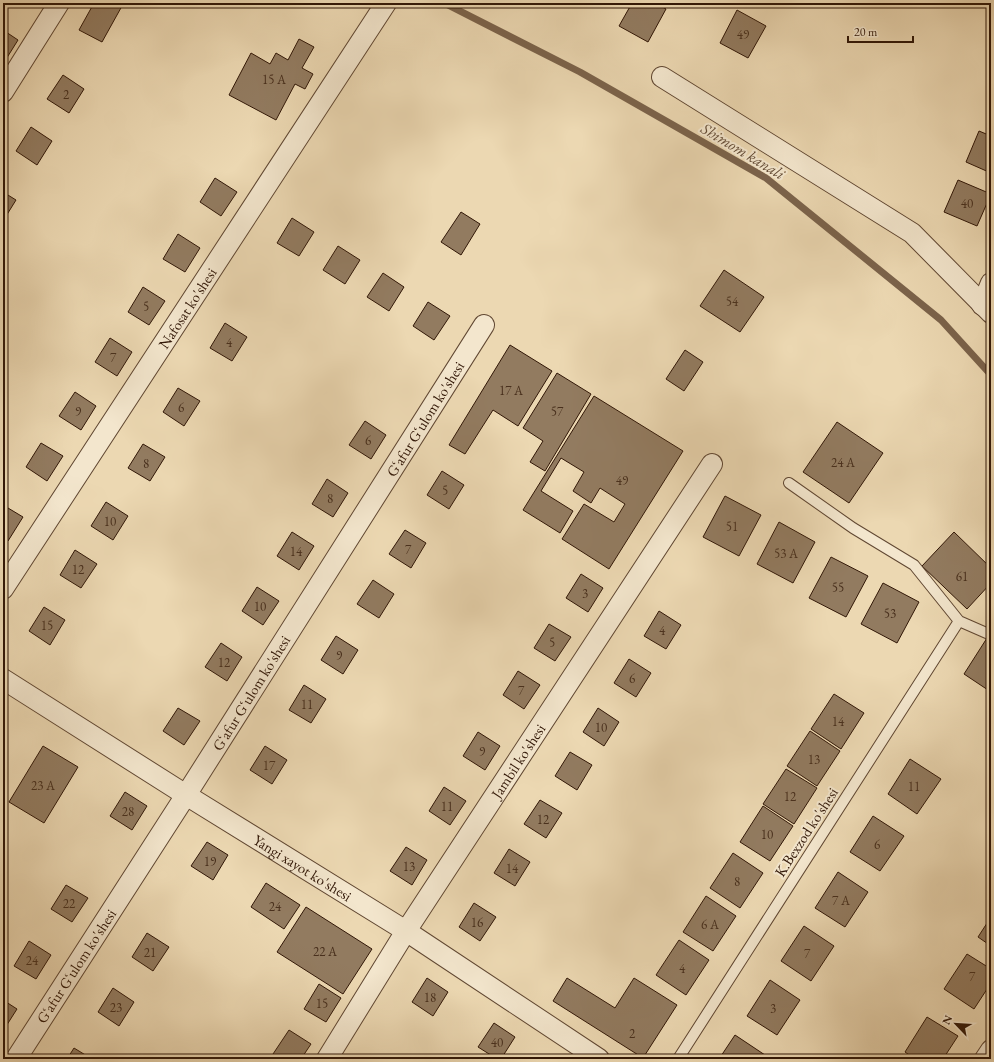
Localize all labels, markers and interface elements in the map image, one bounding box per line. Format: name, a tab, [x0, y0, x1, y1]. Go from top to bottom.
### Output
scale bar	[848, 18, 913, 44]
text: 20 m	[854, 24, 878, 40]
house number: 49	[737, 26, 750, 43]
house number: 15 A	[262, 71, 287, 88]
house number: 2	[63, 86, 70, 103]
water label: Shimom kanali	[696, 117, 790, 185]
house number: 40	[961, 195, 973, 212]
street label: Nafosat ko'shesi	[153, 263, 220, 352]
house number: 54	[726, 293, 739, 310]
house number: 5	[143, 298, 149, 315]
house number: 4	[226, 334, 233, 351]
house number: 7	[110, 349, 117, 366]
street label: Gʻafur Gʻulom ko'shesi	[382, 357, 468, 480]
house number: 17 A	[499, 382, 524, 399]
house number: 6	[178, 399, 184, 416]
house number: 9	[75, 403, 82, 420]
house number: 57	[551, 403, 564, 420]
house number: 6	[365, 432, 371, 449]
house number: 24 A	[831, 454, 856, 471]
house number: 8	[143, 455, 149, 472]
house number: 49	[616, 472, 629, 489]
house number: 5	[442, 482, 448, 499]
house number: 8	[327, 490, 333, 507]
house number: 10	[104, 513, 116, 530]
house number: 51	[726, 518, 738, 535]
house number: 7	[405, 541, 412, 558]
house number: 14	[290, 543, 303, 560]
house number: 53 A	[774, 545, 799, 562]
house number: 12	[72, 561, 85, 578]
house number: 61	[956, 568, 968, 585]
house number: 55	[832, 579, 844, 596]
house number: 3	[582, 585, 588, 602]
house number: 10	[254, 598, 266, 615]
house number: 53	[884, 605, 896, 622]
house number: 15	[41, 617, 53, 634]
house number: 4	[659, 622, 666, 639]
street label: Gʻafur Gʻulom ko'shesi	[208, 631, 294, 754]
house number: 5	[549, 634, 555, 651]
house number: 9	[336, 647, 343, 664]
house number: 12	[218, 654, 231, 671]
house number: 6	[629, 670, 635, 687]
house number: 7	[518, 682, 525, 699]
house number: 11	[301, 696, 313, 713]
house number: 14	[832, 713, 845, 730]
house number: 10	[595, 719, 607, 736]
street label: Jambil ko'shesi	[485, 720, 549, 803]
house number: 9	[479, 743, 486, 760]
house number: 13	[808, 751, 820, 768]
house number: 17	[263, 757, 276, 774]
house number: 23 A	[31, 777, 56, 794]
house number: 11	[908, 778, 920, 795]
street label: K.Bexzod ko'shesi	[770, 784, 842, 880]
house number: 12	[784, 788, 797, 805]
house number: 11	[441, 798, 453, 815]
house number: 28	[122, 803, 134, 820]
house number: 12	[537, 811, 550, 828]
house number: 10	[761, 826, 773, 843]
street label: Yangi xayot ko'shesi	[250, 830, 356, 905]
house number: 6	[874, 836, 880, 853]
house number: 19	[204, 853, 217, 870]
house number: 13	[403, 858, 415, 875]
house number: 14	[506, 860, 519, 877]
house number: 8	[734, 873, 740, 890]
house number: 7 A	[832, 892, 851, 909]
house number: 22	[63, 895, 76, 912]
house number: 24	[269, 898, 282, 915]
street label: Gʻafur Gʻulom ko'shesi	[32, 905, 120, 1027]
house number: 16	[471, 914, 483, 931]
house number: 6 A	[701, 916, 720, 933]
house number: 22 A	[313, 943, 338, 960]
house number: 21	[144, 944, 156, 961]
house number: 7	[804, 945, 811, 962]
house number: 24	[26, 952, 39, 969]
house number: 4	[679, 960, 686, 977]
house number: 7	[969, 968, 976, 985]
house number: 18	[424, 989, 436, 1006]
house number: 15	[316, 995, 328, 1012]
house number: 23	[110, 999, 122, 1016]
house number: 3	[770, 1000, 776, 1017]
north arrow	[936, 1004, 976, 1044]
text: N	[939, 1013, 955, 1027]
house number: 2	[629, 1025, 636, 1042]
house number: 40	[491, 1034, 503, 1051]

